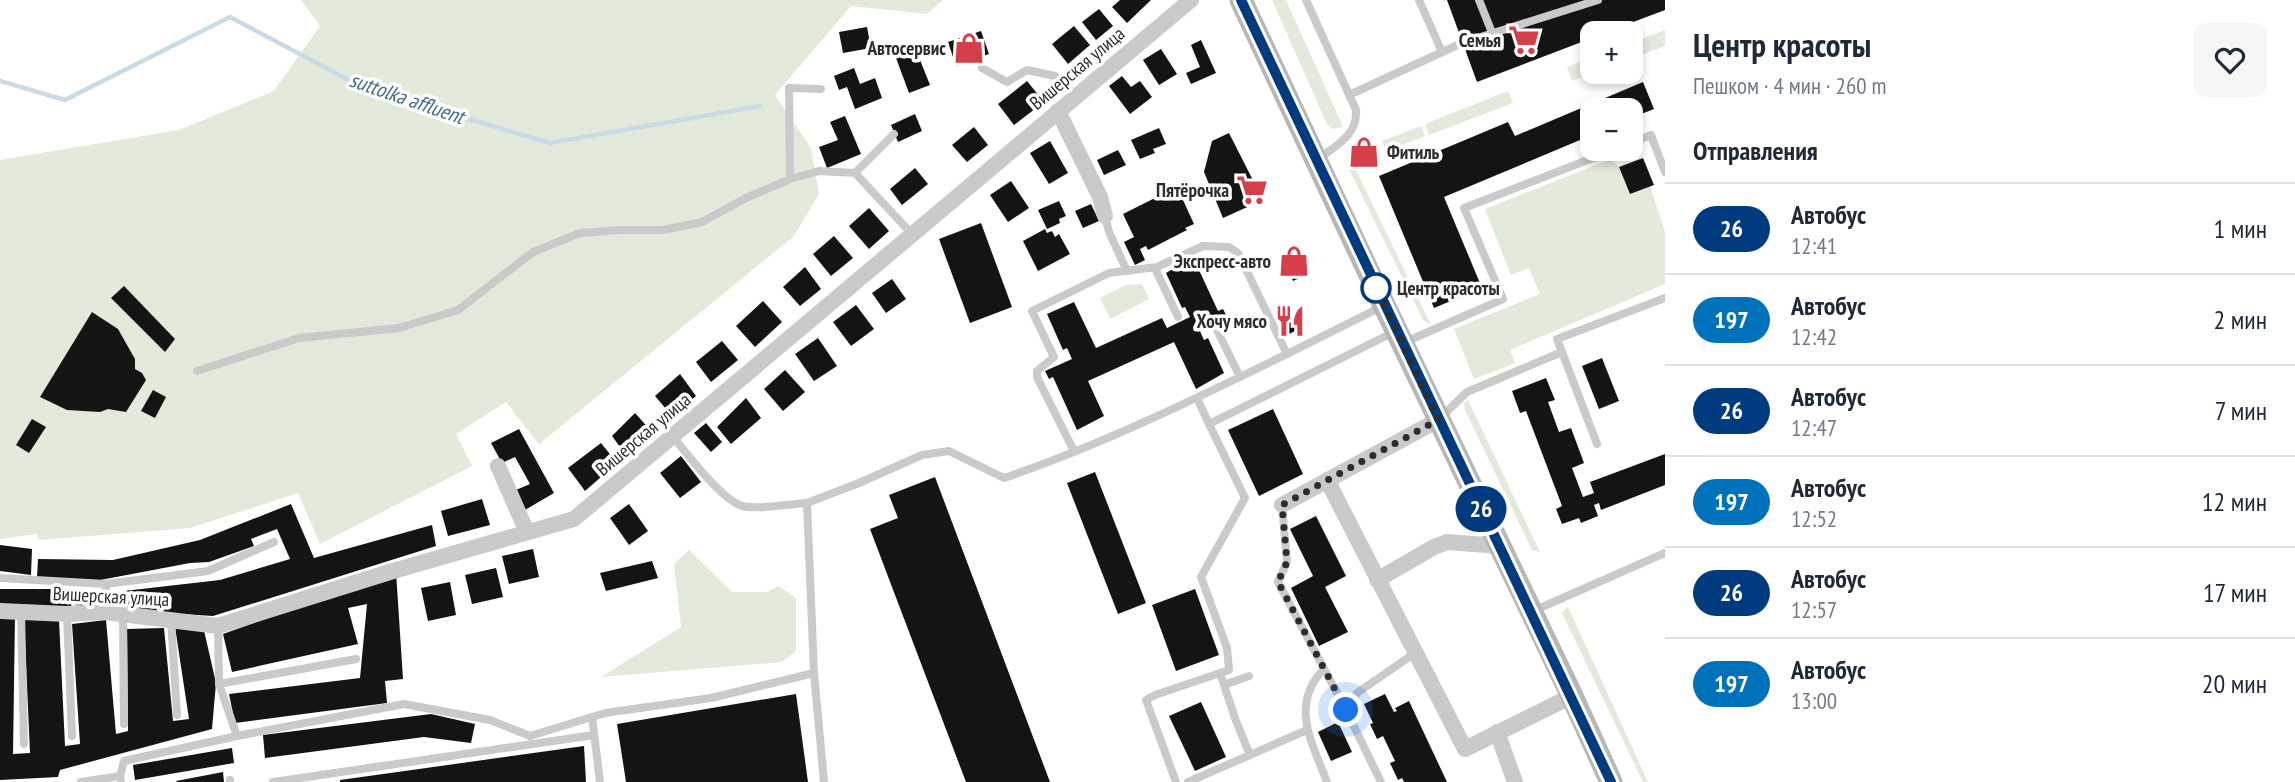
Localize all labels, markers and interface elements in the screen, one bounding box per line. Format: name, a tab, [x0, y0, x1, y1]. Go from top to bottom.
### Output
street label: Вишерская улица	[1025, 21, 1129, 115]
map controls	[1580, 21, 1643, 161]
button: +	[1580, 21, 1643, 84]
supermarket icon: Семья	[1507, 23, 1541, 57]
text: Центр красоты	[1693, 23, 1871, 66]
button: heart	[2193, 23, 2267, 97]
place label: Семья	[1459, 28, 1501, 52]
shop icon: Автосервис	[952, 31, 986, 65]
place label: Автосервис	[866, 36, 946, 60]
water label: suttolka affluent	[346, 66, 470, 131]
text: Пешком · 4 мин · 260 m	[1693, 71, 1886, 100]
button: −	[1580, 98, 1643, 161]
text: Отправления	[1693, 134, 1818, 167]
shop icon: Фитиль	[1347, 135, 1381, 169]
place label: Фитиль	[1387, 140, 1440, 164]
supermarket icon: Пятёрочка	[1235, 173, 1269, 207]
place label: Пятёрочка	[1156, 178, 1229, 202]
text: Автобус	[1791, 198, 1866, 231]
text: 1 мин	[2214, 212, 2267, 245]
text: 26	[1720, 213, 1743, 244]
text: 12:41	[1791, 231, 1837, 260]
shop icon: Экспресс-авто	[1277, 244, 1311, 278]
place label: Экспресс-авто	[1174, 249, 1271, 273]
marker: Центр красоты	[1361, 273, 1391, 303]
place label: Центр красоты	[1397, 276, 1500, 300]
text: Автобус	[1791, 289, 1866, 322]
text: 2 мин	[2214, 303, 2267, 336]
restaurant icon: Хочу мясо	[1273, 304, 1307, 338]
text: 197	[1714, 304, 1749, 335]
place label: Хочу мясо	[1197, 309, 1267, 333]
text: 12:42	[1791, 322, 1837, 351]
text: Автобус	[1791, 380, 1866, 413]
street label: Вишерская улица	[591, 387, 695, 481]
text: 7 мин	[2215, 394, 2267, 427]
text: 26	[1720, 395, 1743, 426]
text: 12:47	[1791, 413, 1837, 442]
text: Автобус	[1791, 471, 1866, 504]
text: 12 мин	[2202, 485, 2267, 518]
line badge: 26	[1450, 486, 1512, 532]
text: 197	[1714, 486, 1749, 517]
text: 26	[1470, 493, 1492, 524]
text: 12:52	[1791, 504, 1837, 533]
text: Автобус	[1791, 562, 1866, 595]
text: 17 мин	[2203, 576, 2267, 609]
text: 26	[1720, 577, 1743, 608]
street label: Вишерская улица	[52, 581, 170, 611]
text: 12:57	[1791, 595, 1837, 624]
text: Автобус	[1791, 653, 1866, 686]
text: 20 мин	[2202, 667, 2267, 700]
text: 197	[1714, 668, 1749, 699]
text: 13:00	[1791, 686, 1837, 715]
your location	[1328, 692, 1363, 727]

